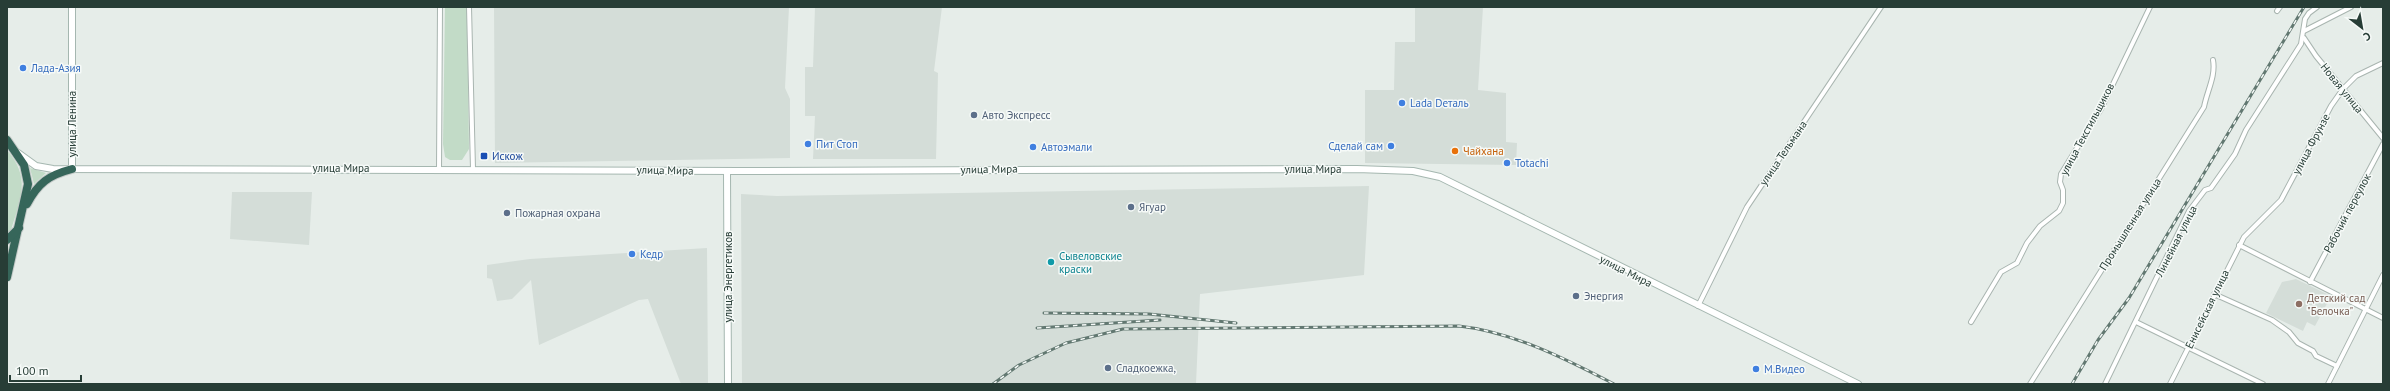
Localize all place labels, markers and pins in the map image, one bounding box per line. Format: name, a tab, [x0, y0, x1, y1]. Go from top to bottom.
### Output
place label: Лада-Азия	[30, 61, 81, 75]
marker: Лада-Азия	[18, 63, 28, 73]
place label: Lada Dеталь	[1410, 96, 1469, 110]
marker: Lada Dеталь	[1397, 98, 1407, 108]
place label: Авто Экспресс	[982, 108, 1050, 122]
marker: Авто Экспресс	[969, 110, 979, 120]
place label: Пит Стоп	[816, 137, 858, 151]
marker: Пит Стоп	[803, 139, 813, 149]
place label: Сделай сам	[1328, 139, 1383, 153]
place label: Автоэмали	[1041, 140, 1092, 154]
marker: Сделай сам	[1386, 141, 1396, 151]
marker: Автоэмали	[1028, 142, 1038, 152]
place label: Чайхана	[1463, 144, 1504, 158]
marker: Чайхана	[1450, 146, 1460, 156]
place label: Искож	[492, 149, 523, 163]
marker: Искож	[479, 151, 489, 161]
place label: Totachi	[1515, 156, 1549, 170]
marker: Totachi	[1502, 158, 1512, 168]
place label: Ягуар	[1139, 200, 1166, 214]
marker: Ягуар	[1126, 202, 1136, 212]
place label: Пожарная охрана	[515, 206, 600, 220]
marker: Пожарная охрана	[502, 208, 512, 218]
place label: Кедр	[640, 247, 663, 261]
marker: Кедр	[627, 249, 637, 259]
place label: Сывеловские краски	[1059, 249, 1123, 276]
marker: Сывеловские краски	[1046, 257, 1056, 267]
place label: Энергия	[1584, 289, 1623, 303]
marker: Энергия	[1571, 291, 1581, 301]
place label: Детский сад "Белочка"	[2307, 291, 2365, 318]
marker: Детский сад "Белочка"	[2294, 299, 2304, 309]
place label: Сладкоежка,	[1116, 361, 1176, 375]
place label: М.Видео	[1764, 362, 1805, 376]
marker: Сладкоежка,	[1103, 363, 1113, 373]
marker: М.Видео	[1751, 364, 1761, 374]

